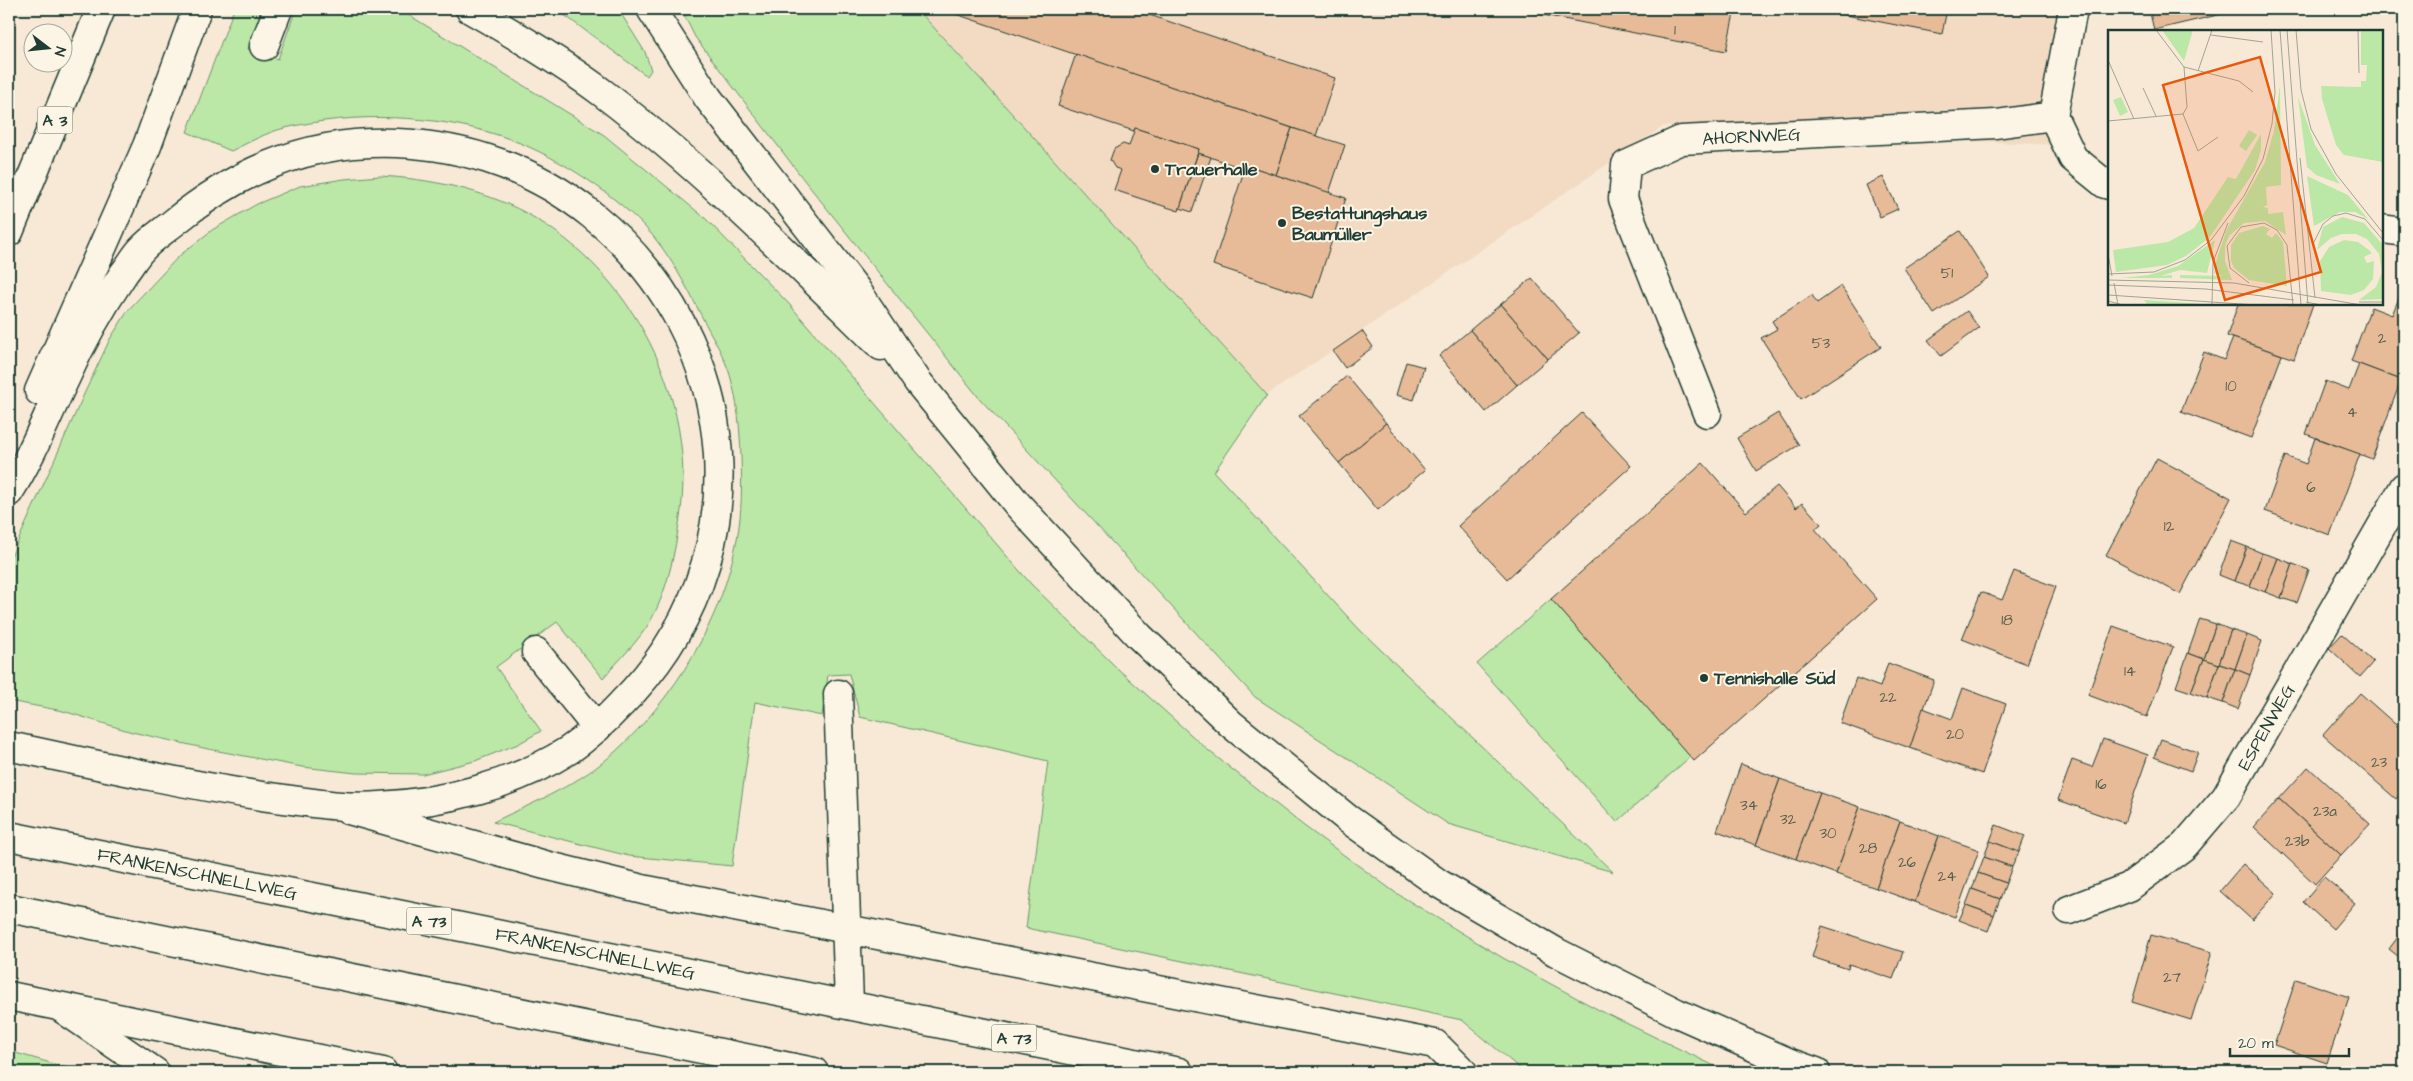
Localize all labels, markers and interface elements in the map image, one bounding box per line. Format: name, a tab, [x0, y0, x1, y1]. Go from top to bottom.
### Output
house number: 1	[1674, 20, 1676, 41]
north arrow	[22, 22, 72, 72]
inset map	[2108, 30, 2383, 305]
text: N	[49, 44, 70, 58]
road number: A 3	[38, 106, 72, 134]
street label: AHORNWEG	[1702, 122, 1802, 152]
place label: Trauerhalle	[1164, 157, 1258, 182]
marker: Trauerhalle	[1149, 163, 1161, 175]
place label: Bestattungshaus Baumüller	[1292, 201, 1427, 247]
marker: Bestattungshaus Baumüller	[1276, 217, 1288, 229]
house number: 51	[1941, 263, 1953, 284]
house number: 2	[2378, 328, 2387, 349]
house number: 53	[1812, 333, 1830, 354]
house number: 10	[2225, 376, 2237, 397]
house number: 4	[2347, 402, 2357, 423]
house number: 6	[2306, 477, 2316, 498]
house number: 12	[2164, 516, 2175, 537]
house number: 18	[2001, 610, 2013, 631]
house number: 14	[2124, 661, 2136, 682]
place label: Tennishalle Süd	[1713, 666, 1836, 691]
marker: Tennishalle Süd	[1698, 672, 1710, 684]
street label: ESPENWEG	[2232, 679, 2302, 775]
house number: 22	[1879, 687, 1897, 708]
house number: 20	[1946, 724, 1965, 745]
house number: 23	[2371, 752, 2387, 773]
house number: 16	[2095, 774, 2107, 795]
house number: 34	[1740, 795, 1758, 816]
house number: 23a	[2313, 801, 2337, 822]
house number: 32	[1780, 809, 1797, 830]
house number: 30	[1819, 823, 1837, 844]
house number: 23b	[2285, 831, 2310, 852]
house number: 28	[1859, 838, 1877, 859]
street label: FRANKENSCHNELLWEG	[95, 842, 300, 907]
house number: 26	[1898, 852, 1917, 873]
house number: 24	[1938, 866, 1956, 887]
road number: A 73	[406, 908, 452, 934]
street label: FRANKENSCHNELLWEG	[493, 922, 698, 986]
house number: 27	[2163, 967, 2181, 988]
road number: A 73	[992, 1024, 1036, 1052]
scale bar	[2230, 1026, 2349, 1058]
text: 20 m	[2238, 1033, 2274, 1054]

